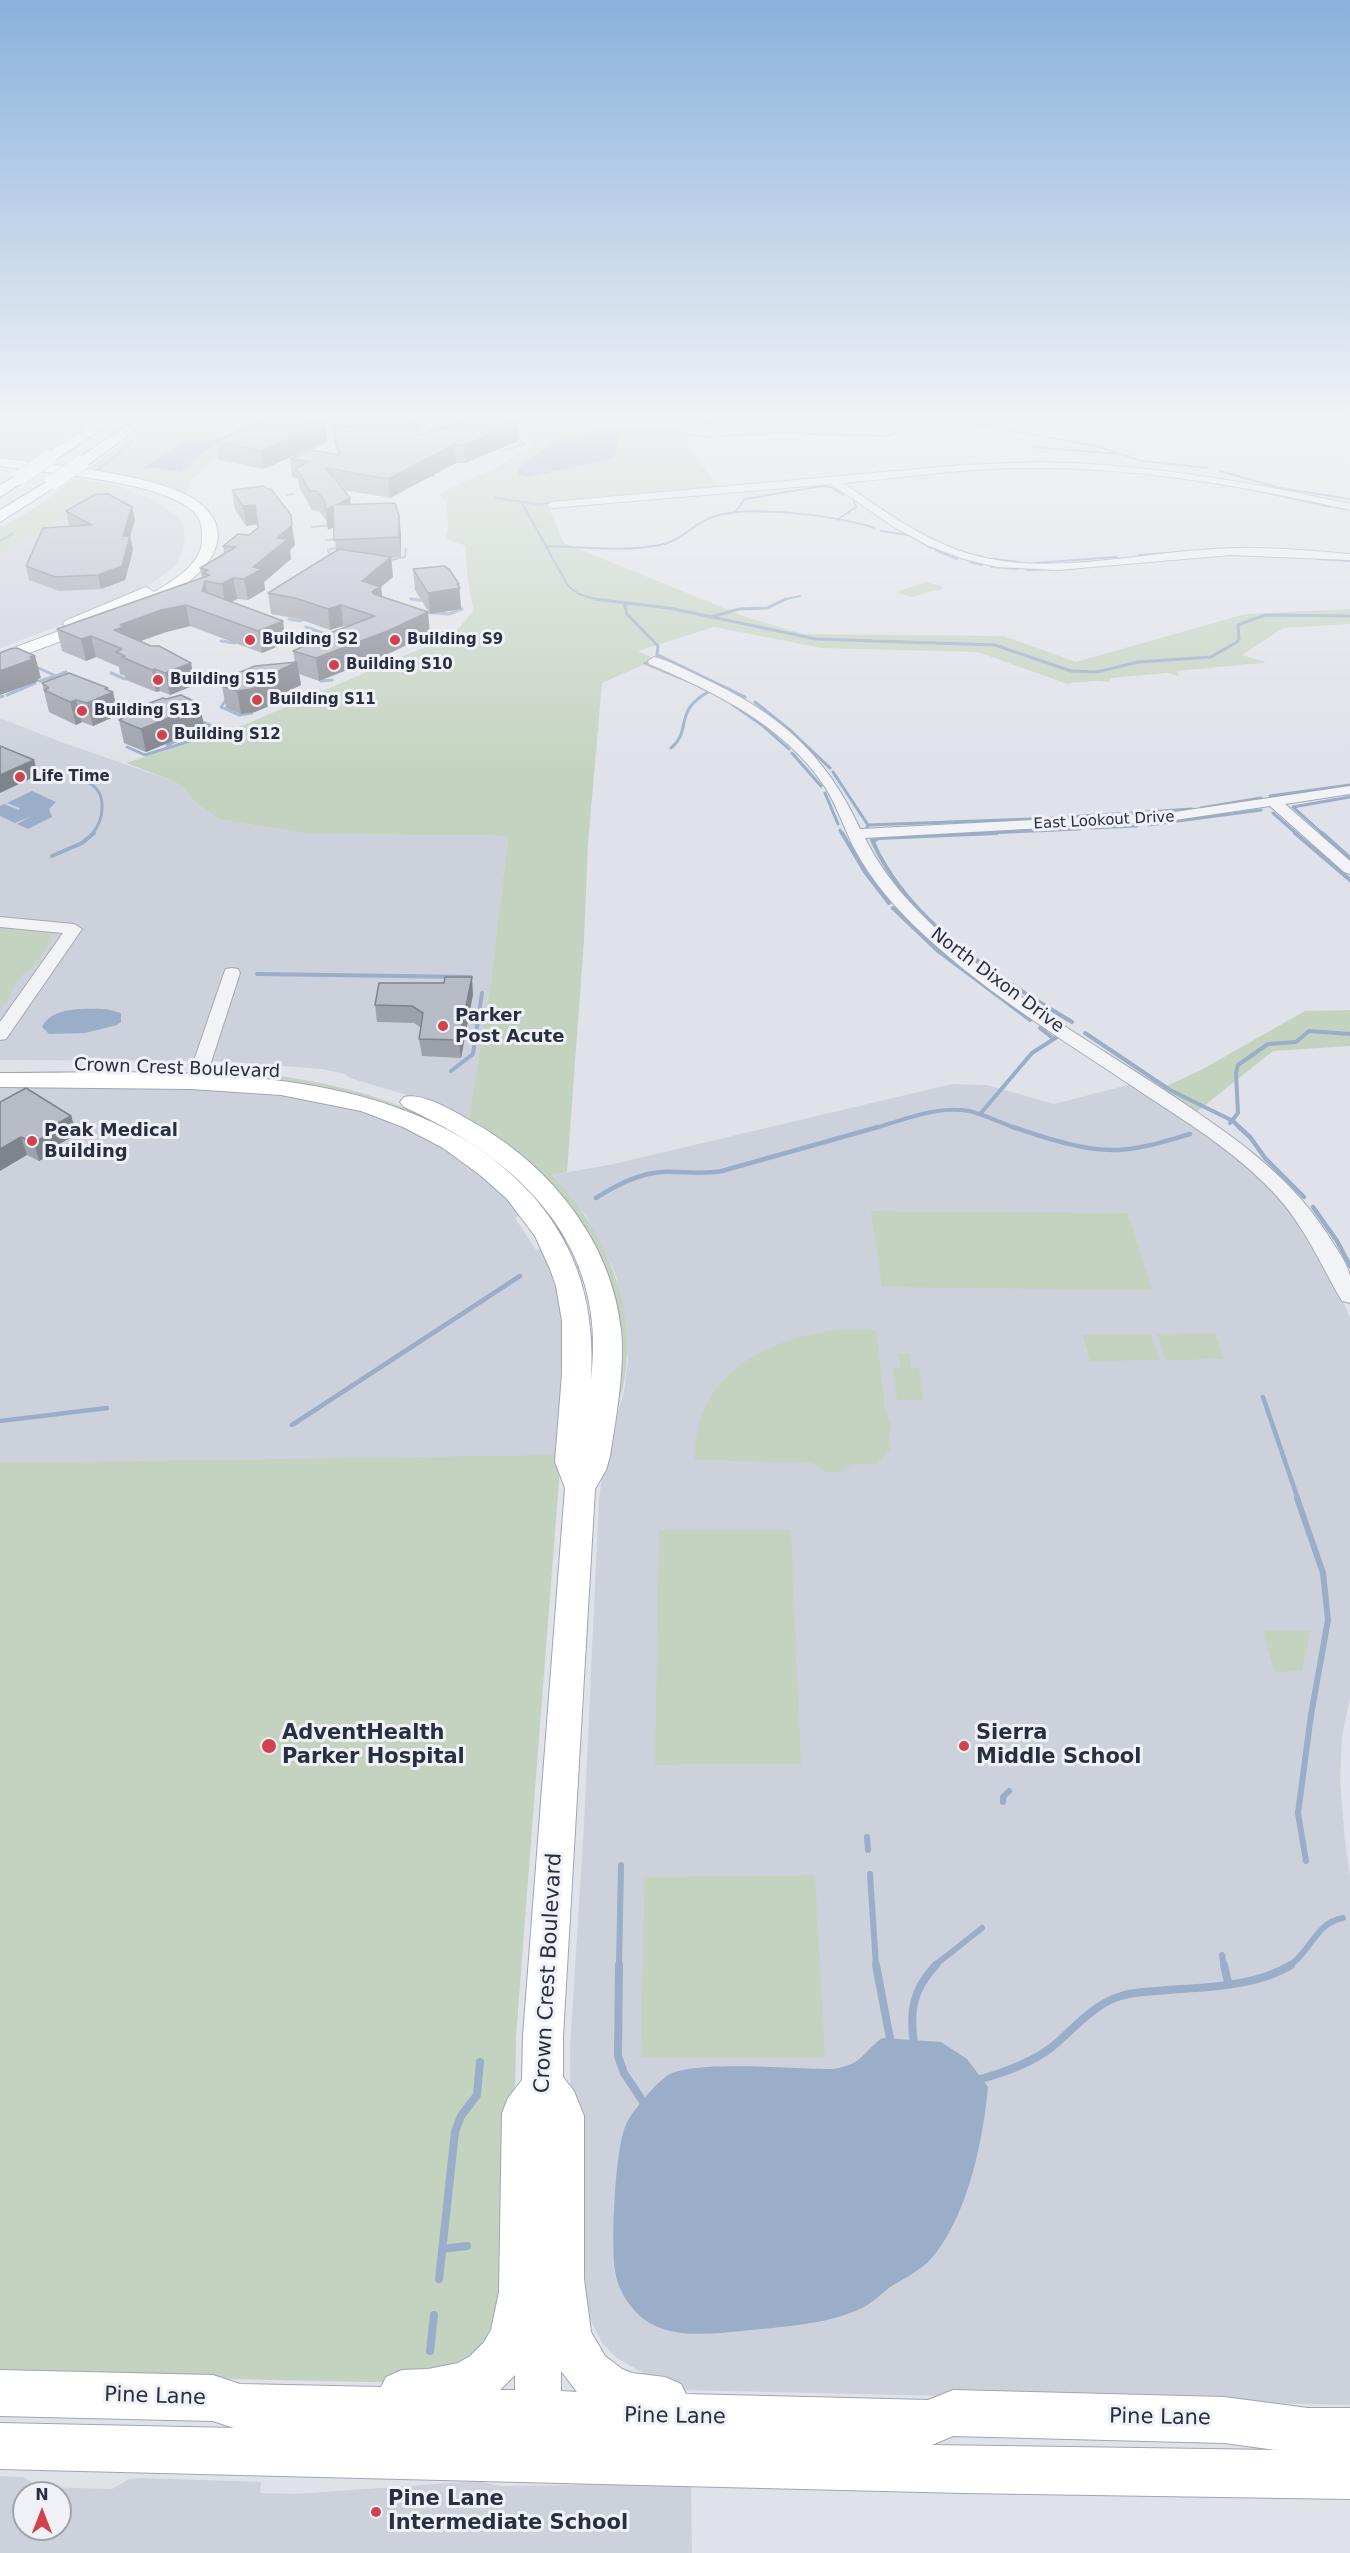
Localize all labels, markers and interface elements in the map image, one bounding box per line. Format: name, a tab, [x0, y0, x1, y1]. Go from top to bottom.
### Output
place label: Building S2	[262, 631, 358, 649]
place label: Building S9	[407, 631, 503, 649]
marker: Building S2	[243, 633, 257, 647]
marker: Building S9	[388, 633, 402, 647]
place label: Building S10	[346, 656, 453, 674]
marker: Building S10	[327, 658, 341, 672]
place label: Building S15	[170, 671, 277, 689]
marker: Building S15	[151, 673, 165, 687]
place label: Building S11	[269, 691, 376, 709]
marker: Building S11	[250, 693, 264, 707]
place label: Building S13	[94, 702, 201, 720]
marker: Building S13	[75, 704, 89, 718]
place label: Building S12	[174, 726, 281, 744]
marker: Building S12	[155, 728, 169, 742]
place label: Life Time	[32, 768, 110, 786]
marker: Life Time	[13, 770, 27, 784]
street label: East Lookout Drive	[1033, 808, 1175, 834]
street label: North Dixon Drive	[926, 924, 1068, 1038]
place label: Parker Post Acute	[455, 1005, 564, 1048]
marker: Parker Post Acute	[436, 1019, 450, 1033]
street label: Crown Crest Boulevard	[74, 1055, 280, 1083]
place label: Peak Medical Building	[44, 1120, 178, 1162]
marker: Peak Medical Building	[25, 1134, 39, 1148]
place label: AdventHealth Parker Hospital	[282, 1721, 465, 1771]
place label: Sierra Middle School	[976, 1721, 1141, 1771]
marker: AdventHealth Parker Hospital	[260, 1737, 278, 1755]
marker: Sierra Middle School	[957, 1739, 971, 1753]
street label: Crown Crest Boulevard	[530, 1852, 568, 2094]
street label: Pine Lane	[104, 2383, 206, 2411]
street label: Pine Lane	[624, 2404, 726, 2430]
street label: Pine Lane	[1109, 2405, 1211, 2431]
north arrow	[12, 2481, 72, 2541]
text: N	[35, 2485, 49, 2504]
place label: Pine Lane Intermediate School	[388, 2487, 628, 2537]
marker: Pine Lane Intermediate School	[369, 2505, 383, 2519]

